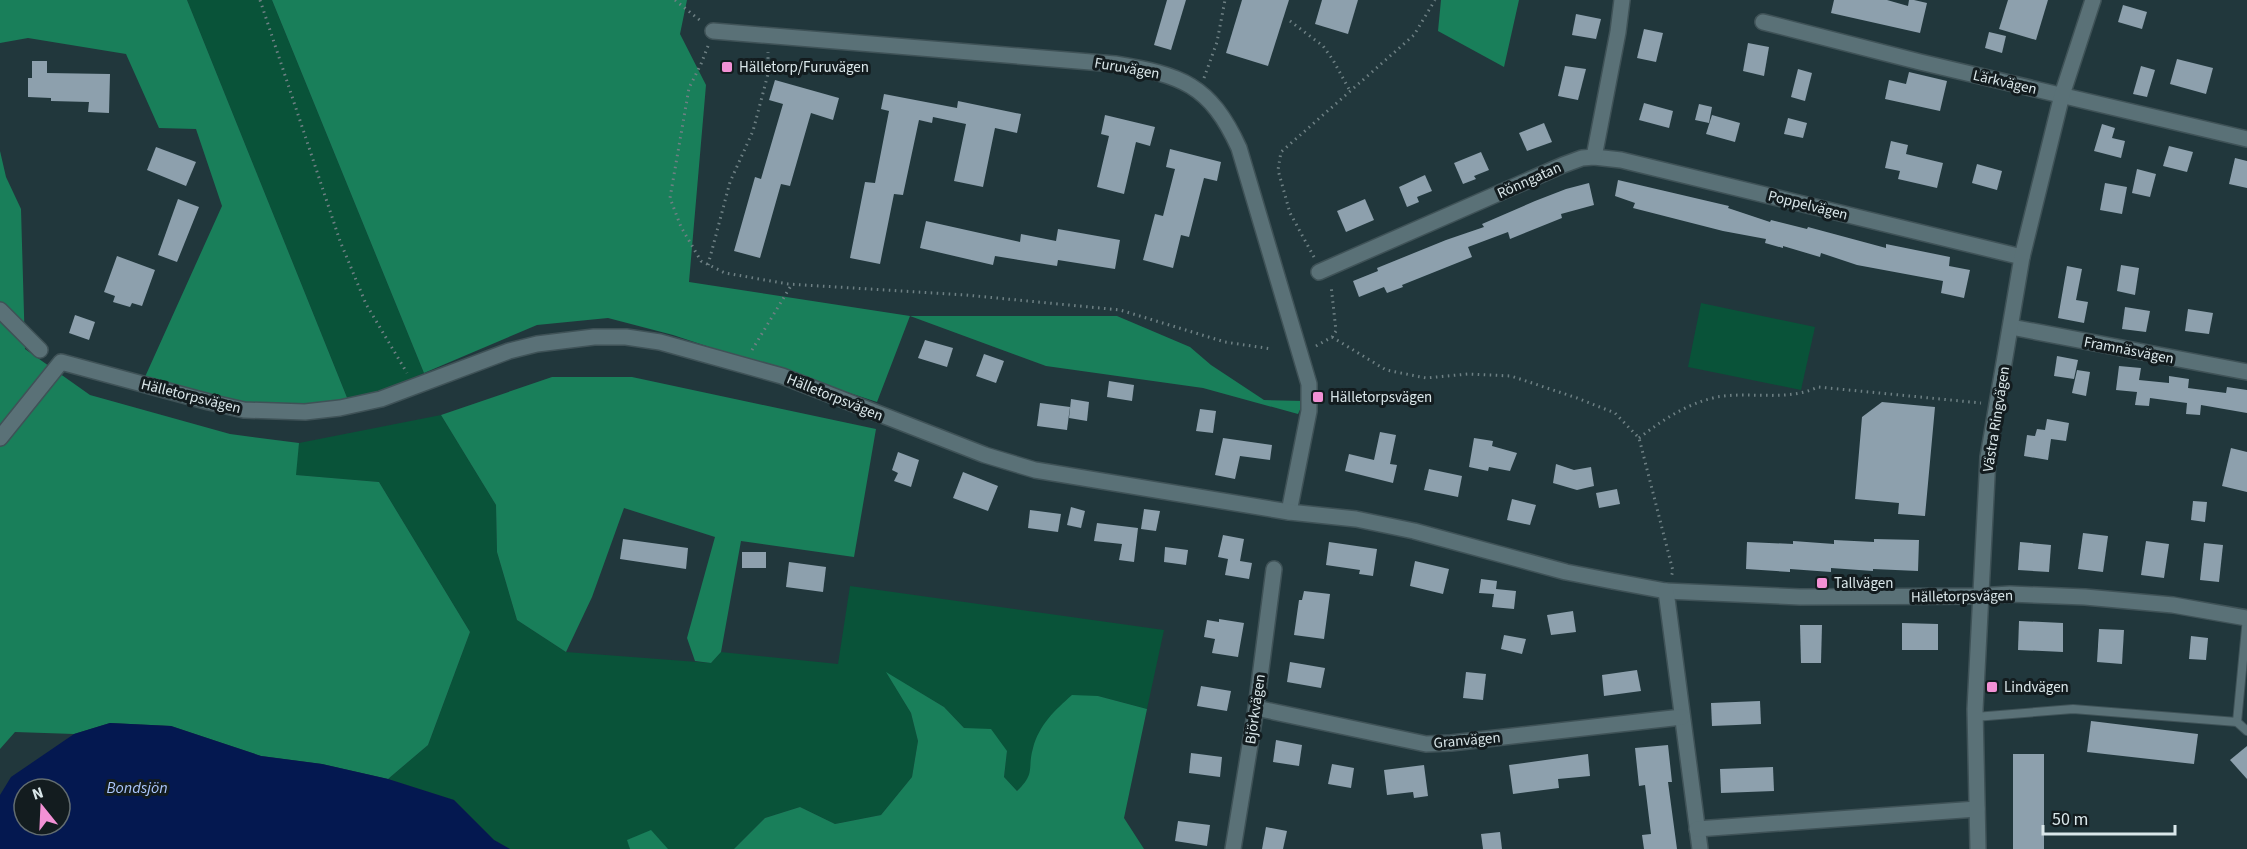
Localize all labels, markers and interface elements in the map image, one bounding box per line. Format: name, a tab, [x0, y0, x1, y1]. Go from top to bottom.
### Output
street label: Furuvägen	[1093, 52, 1161, 85]
place label: Hälletorp/Furuvägen	[739, 57, 869, 78]
marker: Hälletorp/Furuvägen	[720, 60, 734, 74]
street label: Lärkvägen	[1971, 65, 2039, 100]
street label: Rönngatan	[1494, 157, 1565, 204]
street label: Poppelvägen	[1766, 185, 1850, 226]
street label: Framnäsvägen	[2082, 331, 2176, 370]
street label: Västra Ringvägen	[1978, 365, 2015, 473]
street label: Hälletorpsvägen	[783, 369, 886, 426]
street label: Hälletorpsvägen	[139, 374, 243, 419]
place label: Hälletorpsvägen	[1330, 387, 1432, 408]
marker: Hälletorpsvägen	[1311, 390, 1325, 404]
place label: Tallvägen	[1834, 573, 1893, 594]
marker: Tallvägen	[1815, 576, 1829, 590]
street label: Hälletorpsvägen	[1911, 585, 2013, 608]
street label: Björkvägen	[1240, 673, 1271, 745]
place label: Lindvägen	[2004, 677, 2069, 698]
marker: Lindvägen	[1985, 680, 1999, 694]
street label: Granvägen	[1433, 727, 1501, 754]
north arrow	[12, 777, 72, 837]
water label: Bondsjön	[106, 777, 168, 799]
text: N	[29, 782, 46, 806]
scale bar	[2043, 798, 2175, 836]
text: 50 m	[2052, 807, 2088, 832]

